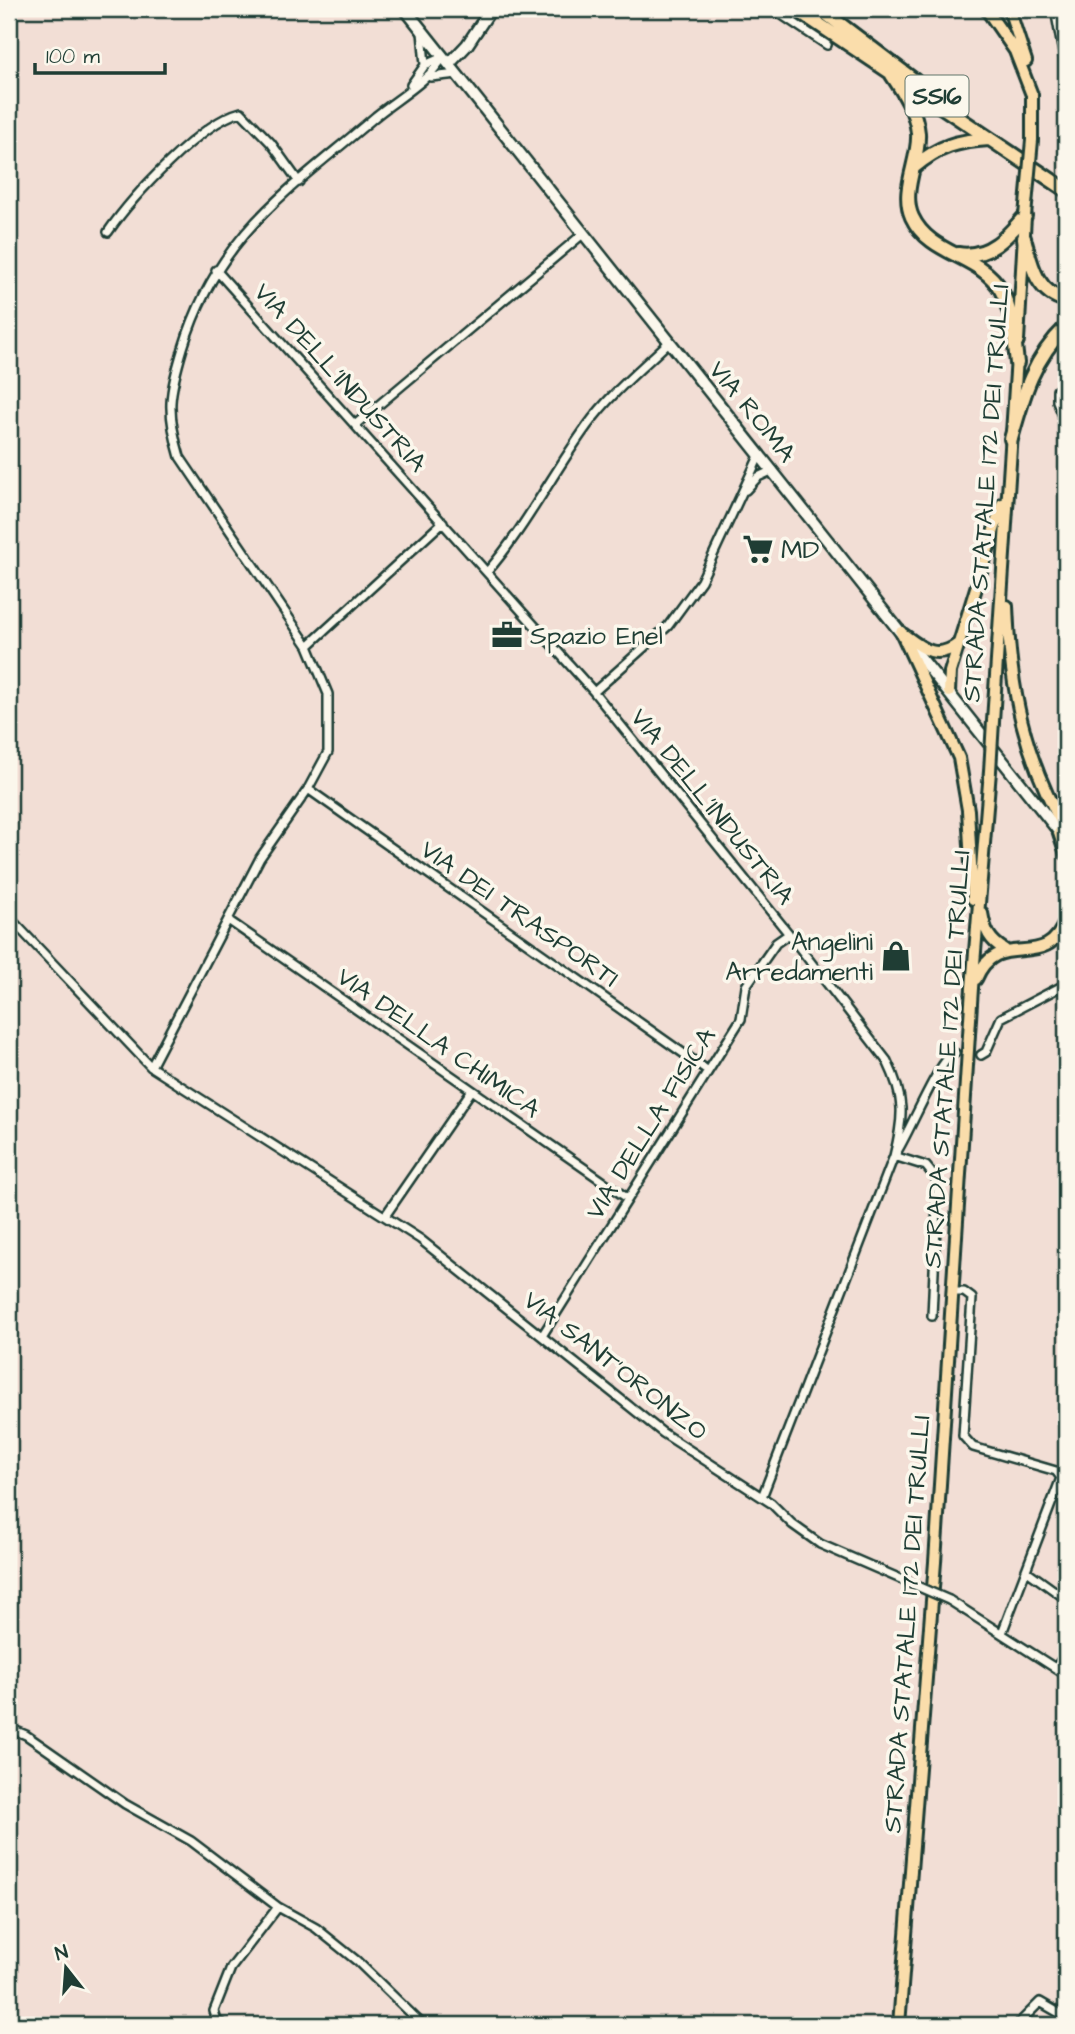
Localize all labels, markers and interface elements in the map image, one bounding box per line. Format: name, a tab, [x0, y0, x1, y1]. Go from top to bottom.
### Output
scale bar	[35, 32, 164, 76]
text: 100 m	[46, 42, 101, 71]
road number: SS16	[906, 76, 968, 116]
street label: VIA DELL'INDUSTRIA	[245, 275, 435, 480]
street label: STRADA STATALE 172 DEI TRULLI	[953, 283, 1019, 703]
street label: VIA ROMA	[700, 353, 805, 470]
supermarket icon: MD	[741, 532, 775, 566]
place label: MD	[781, 532, 820, 568]
office icon: Spazio Enel	[490, 618, 524, 652]
place label: Spazio Enel	[530, 618, 663, 654]
street label: VIA DELL'INDUSTRIA	[622, 701, 803, 913]
street label: VIA DEI TRASPORTI	[413, 832, 626, 996]
street label: STRADA STATALE 172 DEI TRULLI	[914, 849, 980, 1269]
place label: Angelini Arredamenti	[725, 924, 873, 990]
shop icon: Angelini Arredamenti	[879, 939, 913, 973]
street label: VIA DELLA CHIMICA	[329, 959, 548, 1127]
street label: VIA DELLA FISICA	[577, 1020, 725, 1226]
street label: VIA SANT'ORONZO	[516, 1282, 715, 1449]
street label: STRADA STATALE 172 DEI TRULLI	[874, 1414, 940, 1834]
north arrow	[32, 1932, 102, 2002]
text: N	[52, 1939, 71, 1968]

